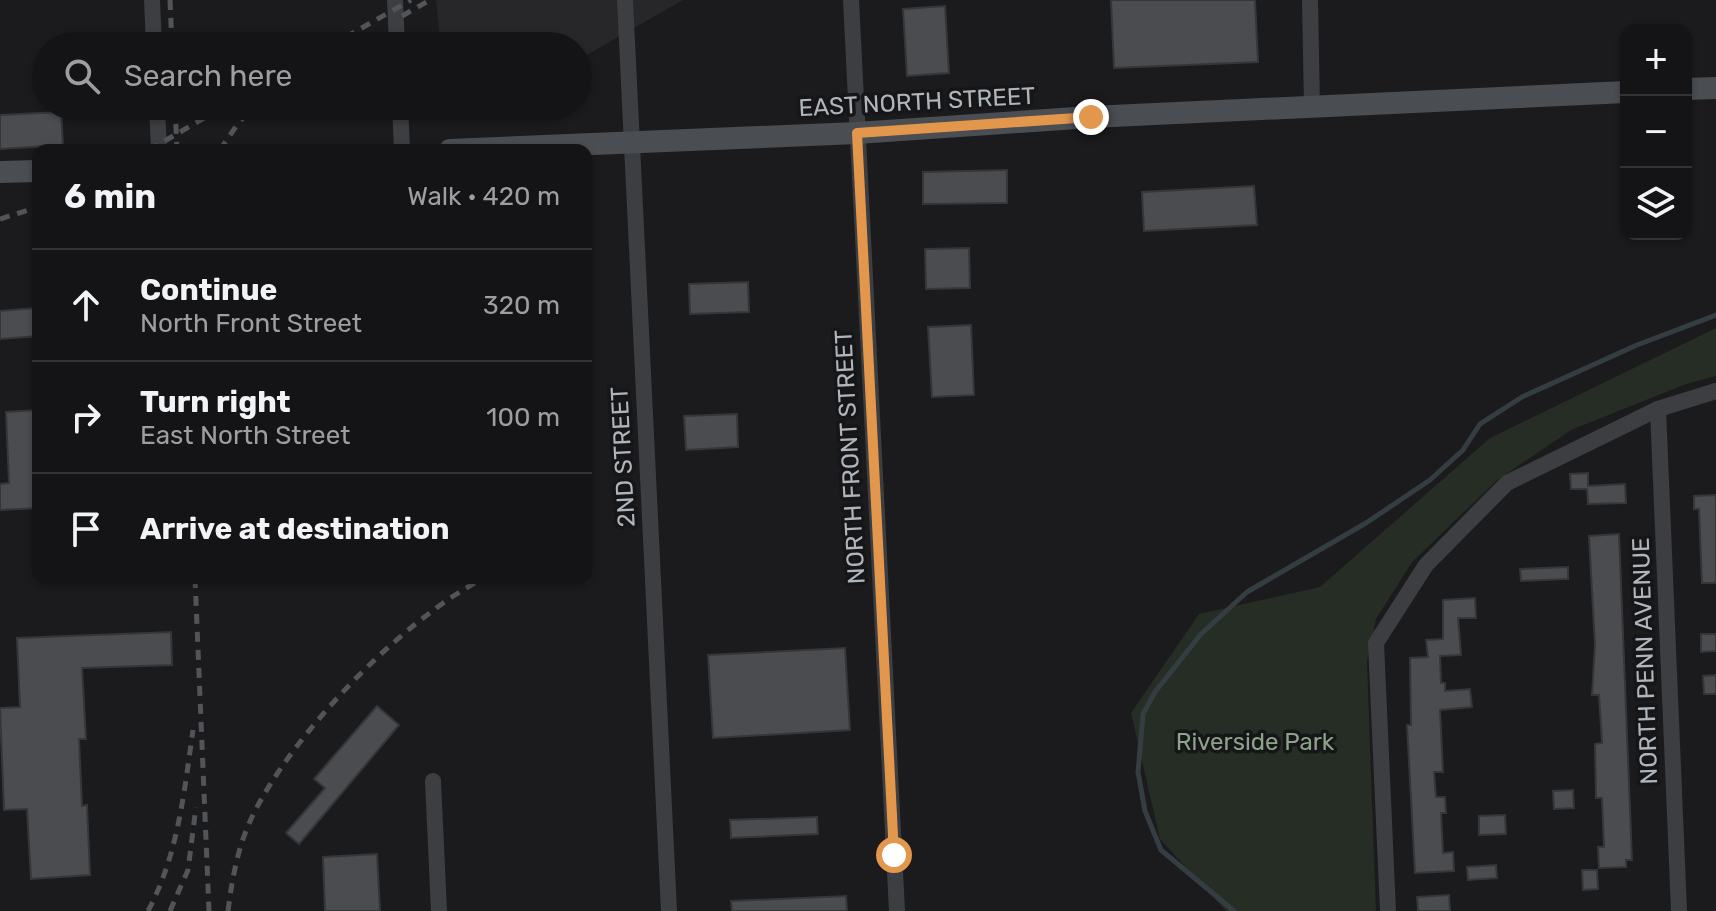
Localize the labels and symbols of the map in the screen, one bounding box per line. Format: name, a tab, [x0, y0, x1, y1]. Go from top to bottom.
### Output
street label: EAST NORTH STREET	[798, 82, 1036, 122]
route end	[1073, 99, 1109, 135]
street label: NORTH FRONT STREET	[829, 329, 871, 585]
street label: 2ND STREET	[605, 386, 641, 528]
street label: NORTH PENN AVENUE	[1627, 537, 1663, 785]
park label: Riverside Park	[1176, 728, 1335, 756]
route start	[876, 837, 912, 873]

